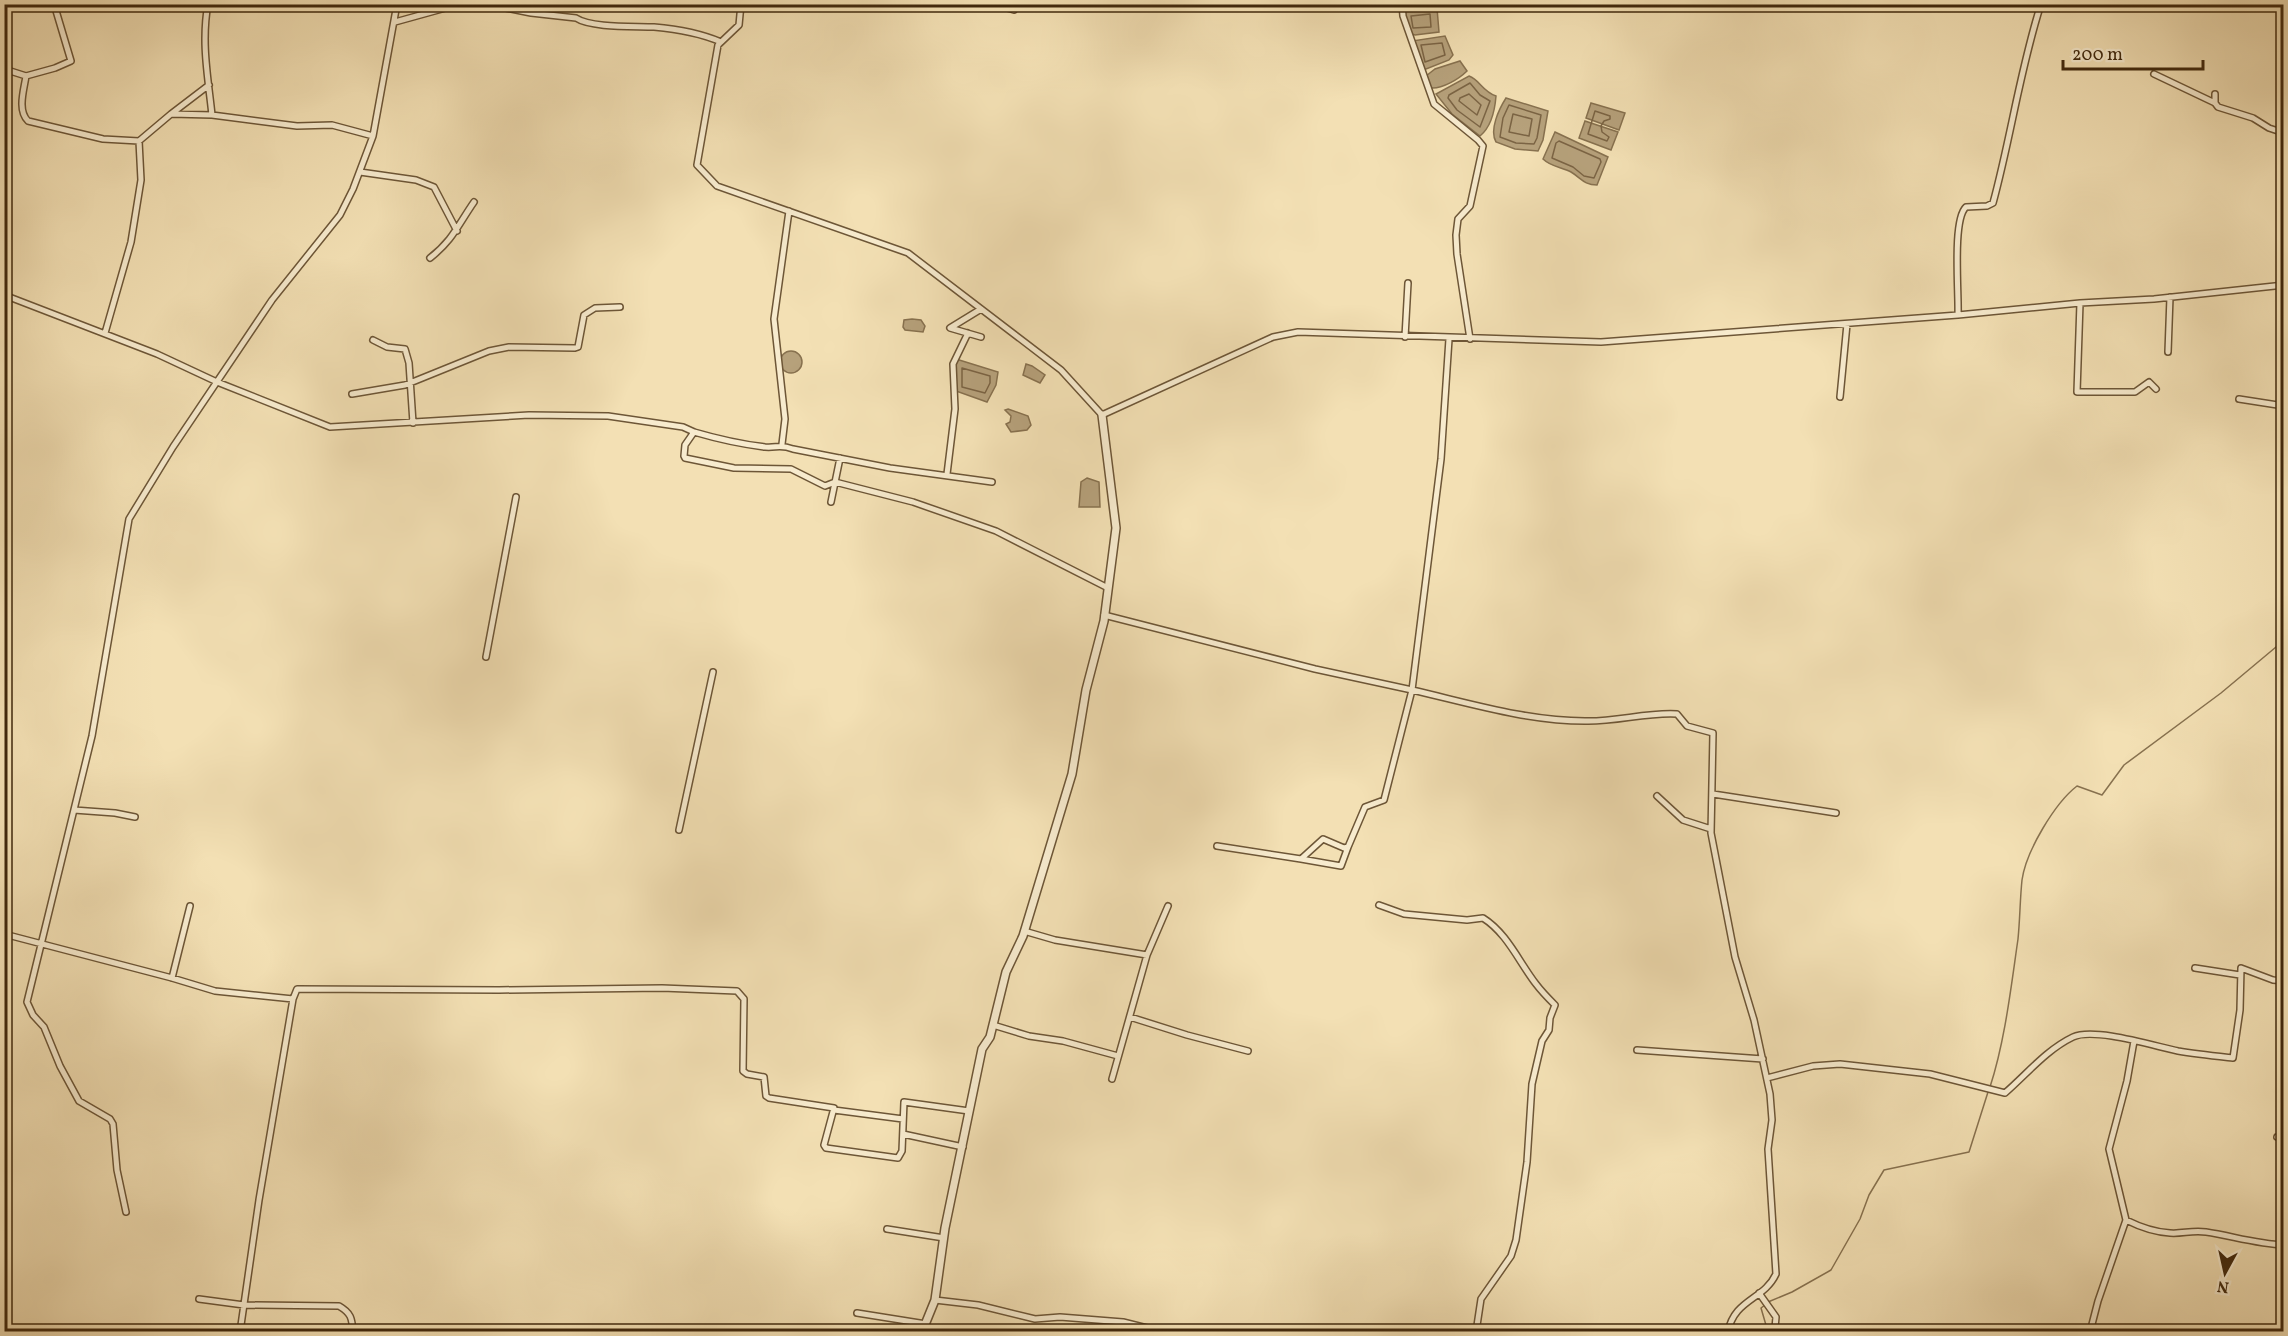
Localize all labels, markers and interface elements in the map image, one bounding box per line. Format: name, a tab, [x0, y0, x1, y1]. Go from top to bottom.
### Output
scale bar	[2063, 33, 2202, 71]
text: 200 m	[2072, 43, 2123, 68]
north arrow	[2195, 1243, 2255, 1303]
text: N	[2216, 1274, 2230, 1298]

